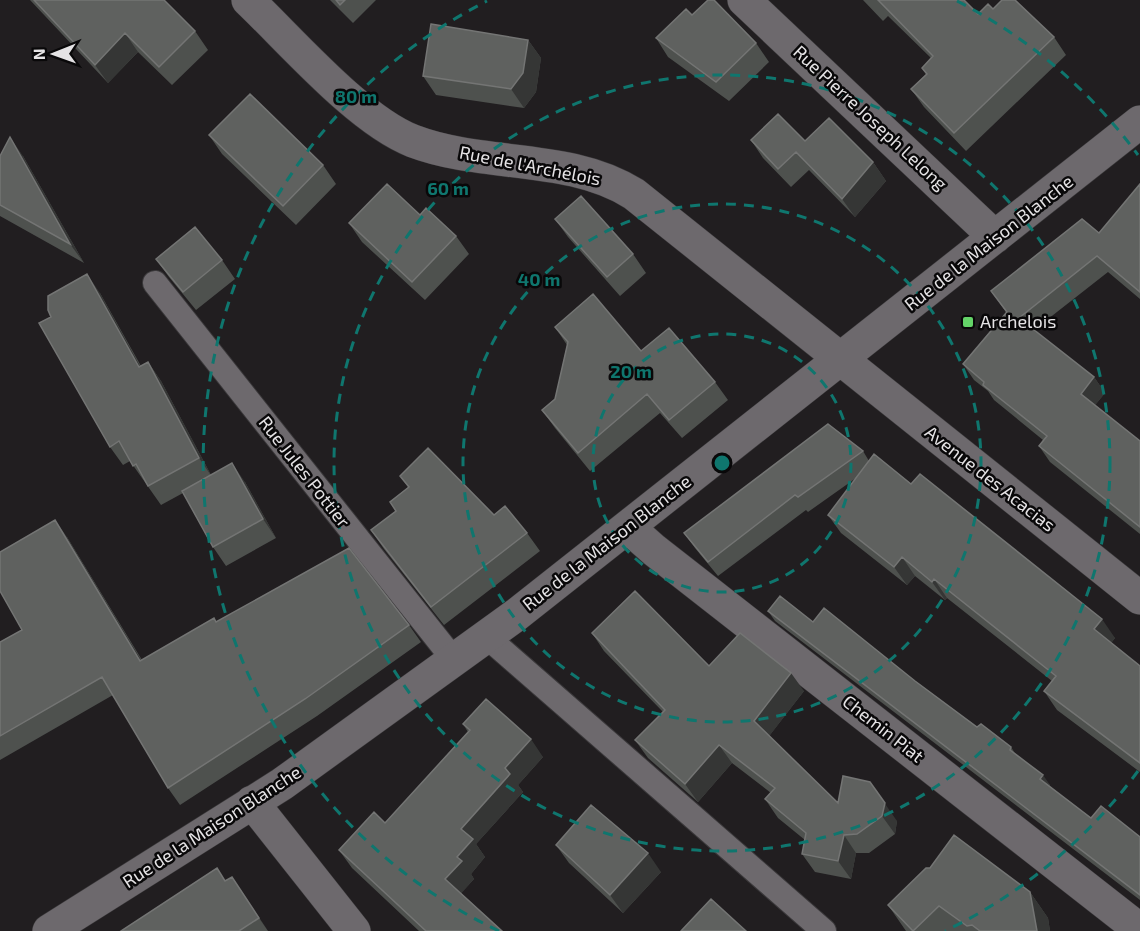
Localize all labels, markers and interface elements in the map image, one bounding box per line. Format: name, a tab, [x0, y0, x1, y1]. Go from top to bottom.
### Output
north arrow	[24, 24, 84, 84]
street label: Rue Pierre Joseph Lelong	[789, 40, 952, 194]
text: N	[29, 48, 48, 60]
text: 80 m	[335, 85, 377, 107]
street label: Rue de l'Archélois	[458, 141, 603, 190]
street label: Rue de la Maison Blanche	[900, 170, 1077, 315]
text: 60 m	[427, 177, 469, 199]
text: 40 m	[518, 268, 560, 290]
place label: Archelois	[980, 310, 1056, 332]
marker: Archelois	[961, 315, 975, 329]
text: 20 m	[610, 360, 652, 382]
street label: Rue Jules Pottier	[255, 411, 355, 531]
street label: Avenue des Acacias	[921, 421, 1060, 536]
centre of rings	[712, 453, 732, 473]
street label: Rue de la Maison Blanche	[518, 470, 695, 615]
street label: Chemin Piat	[839, 690, 929, 767]
street label: Rue de la Maison Blanche	[118, 760, 305, 892]

